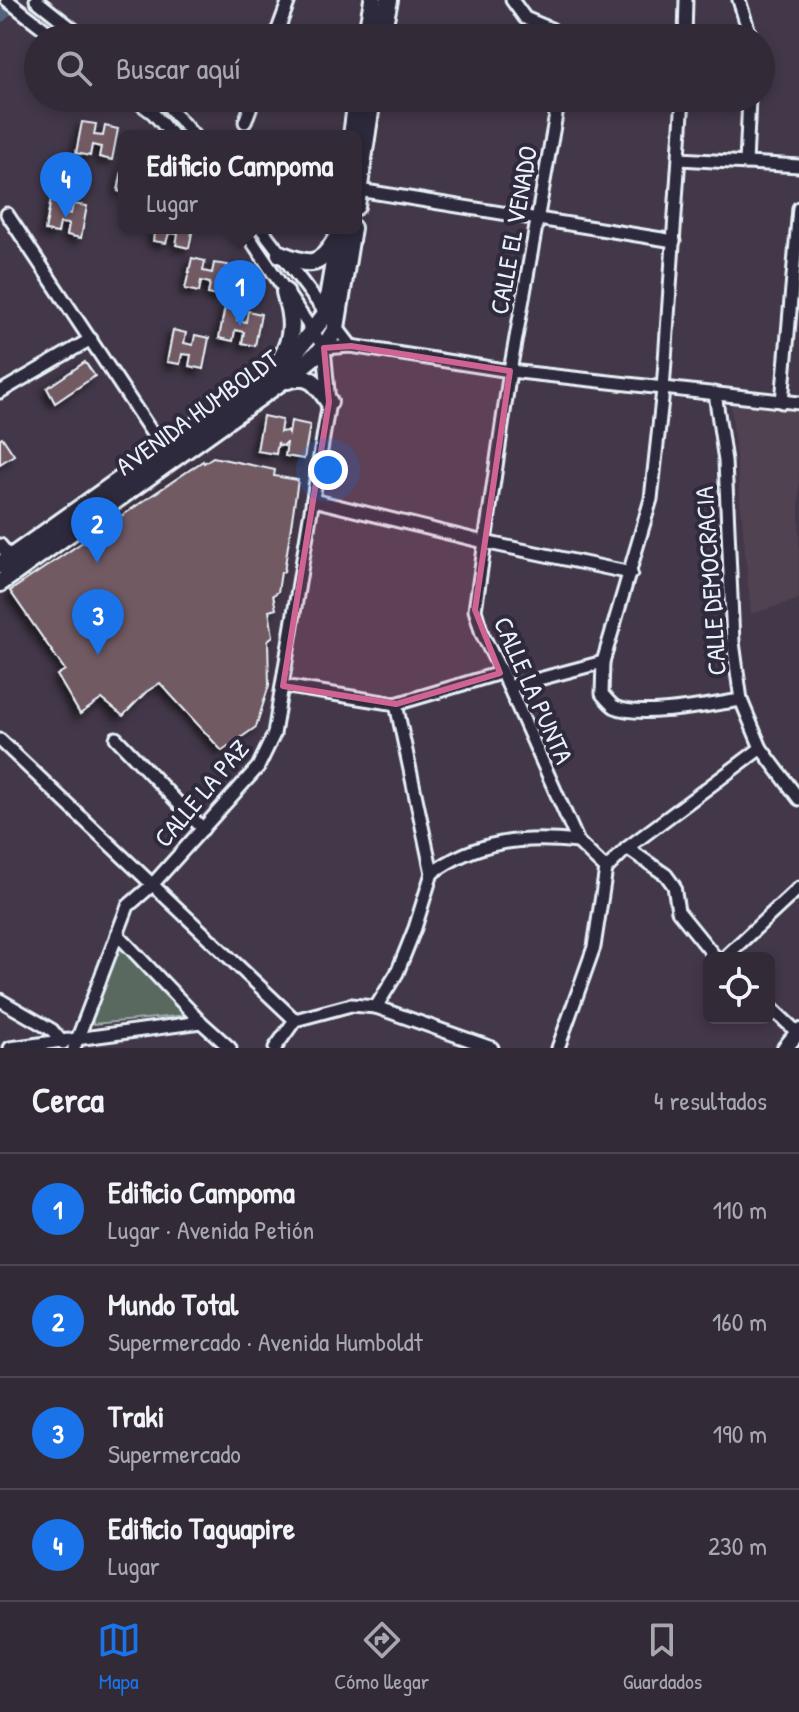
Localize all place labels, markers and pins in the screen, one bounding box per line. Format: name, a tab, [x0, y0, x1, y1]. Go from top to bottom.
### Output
pin: 4	[40, 152, 92, 218]
pin: 1	[214, 260, 266, 326]
pin: 2	[71, 497, 123, 563]
pin: 3	[72, 589, 124, 655]

